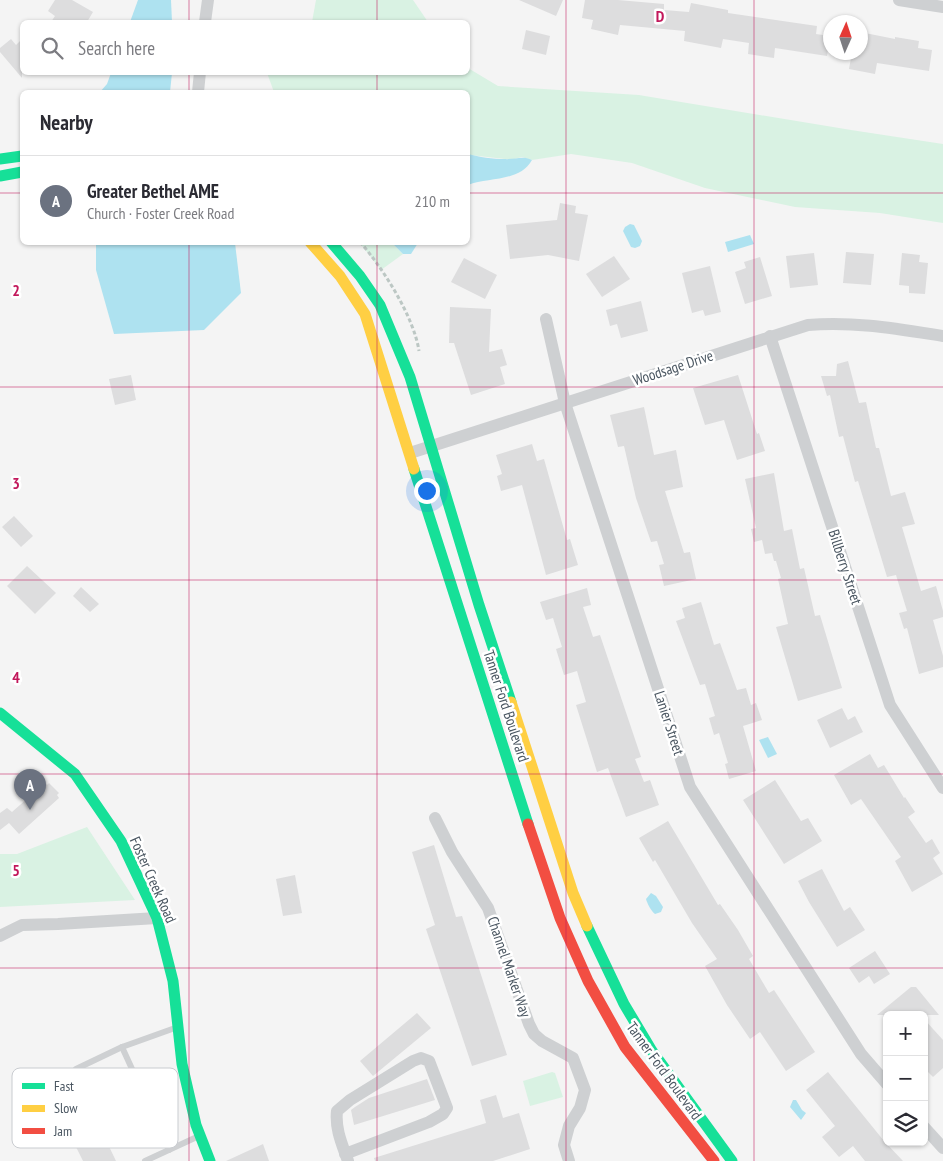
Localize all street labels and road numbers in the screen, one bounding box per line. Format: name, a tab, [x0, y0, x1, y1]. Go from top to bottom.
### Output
street label: Woodsage Drive	[630, 346, 715, 389]
street label: Billberry Street	[824, 527, 867, 607]
street label: Tanner Ford Boulevard	[479, 648, 534, 764]
street label: Lanier Street	[650, 688, 689, 757]
street label: Foster Creek Road	[126, 834, 181, 926]
street label: Channel Marker Way	[483, 914, 536, 1020]
street label: Tanner Ford Boulevard	[622, 1018, 706, 1123]

